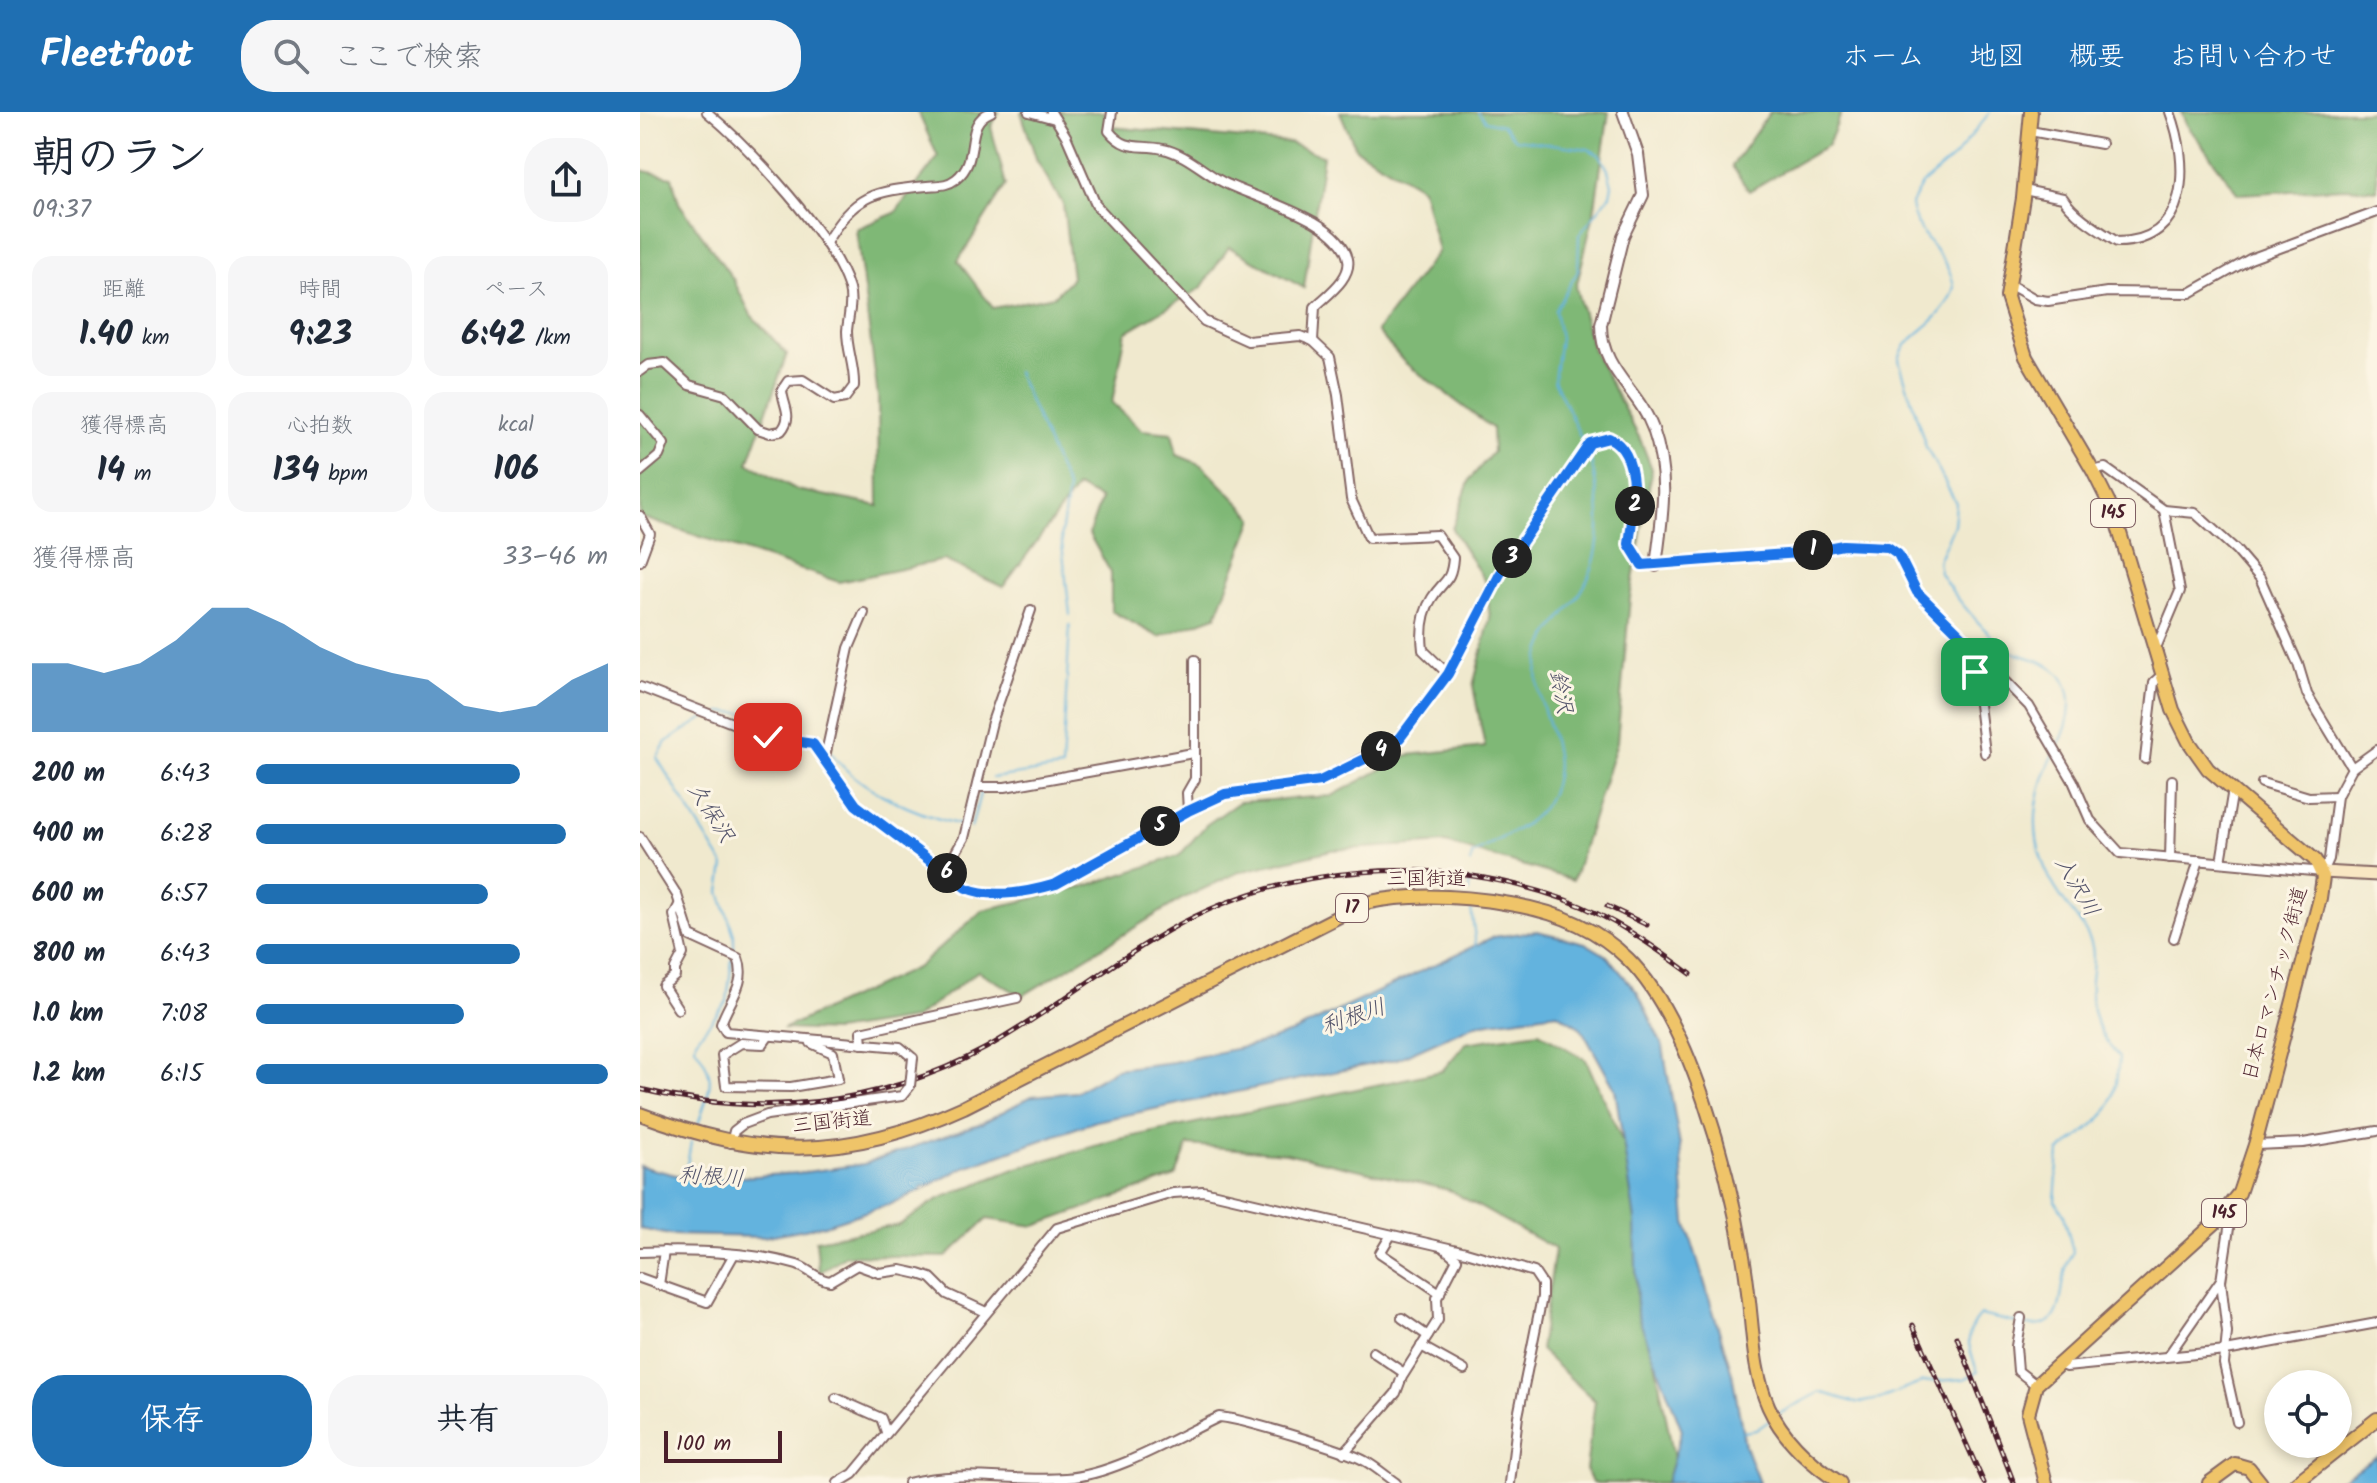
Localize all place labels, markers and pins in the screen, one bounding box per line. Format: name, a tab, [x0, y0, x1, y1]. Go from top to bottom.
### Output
pin: 2	[1615, 486, 1655, 526]
pin: 1	[1793, 530, 1833, 570]
pin: 3	[1492, 538, 1532, 578]
pin	[1941, 638, 2009, 706]
pin	[734, 703, 802, 771]
pin: 4	[1361, 731, 1401, 771]
pin: 5	[1140, 806, 1180, 846]
pin: 6	[927, 853, 967, 893]

